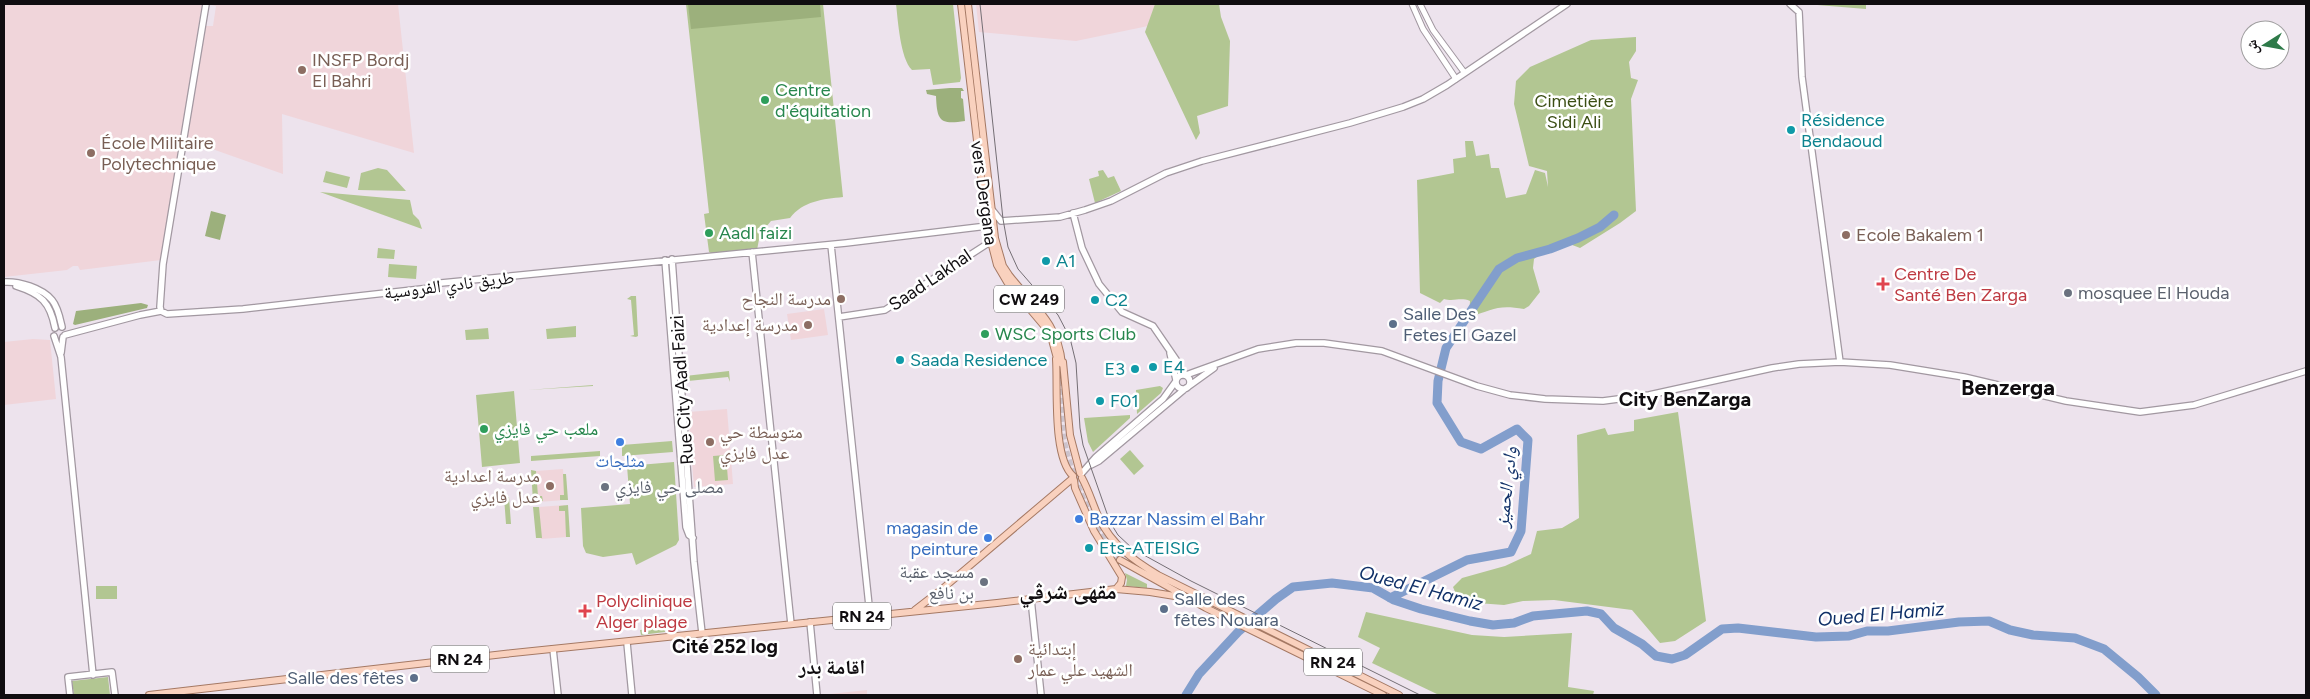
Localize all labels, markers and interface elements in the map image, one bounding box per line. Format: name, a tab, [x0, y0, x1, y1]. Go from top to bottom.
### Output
north arrow	[2240, 20, 2290, 70]
text: ش	[2243, 38, 2262, 56]
place label: INSFP Bordj El Bahri	[312, 49, 409, 92]
marker: INSFP Bordj El Bahri	[296, 64, 308, 76]
place label: Centre d'équitation	[775, 79, 871, 122]
park label: Cimetière Sidi Ali	[1534, 90, 1614, 133]
marker: Centre d'équitation	[759, 94, 771, 106]
place label: Résidence Bendaoud	[1801, 109, 1885, 152]
marker: Résidence Bendaoud	[1785, 124, 1797, 136]
place label: École Militaire Polytechnique	[101, 132, 216, 175]
street label: vers Dergana	[966, 139, 1002, 247]
marker: École Militaire Polytechnique	[85, 147, 97, 159]
place label: Aadl faizi	[719, 222, 792, 244]
place label: Ecole Bakalem 1	[1856, 224, 1984, 246]
marker: Aadl faizi	[703, 227, 715, 239]
marker: Ecole Bakalem 1	[1840, 229, 1852, 241]
street label: Saad Lakhal	[885, 244, 975, 316]
place label: A1	[1056, 250, 1076, 272]
marker: A1	[1040, 255, 1052, 267]
place label: Centre De Santé Ben Zarga	[1894, 263, 2027, 306]
street label: طريق نادي الفروسية	[383, 266, 516, 307]
marker: Centre De Santé Ben Zarga	[1876, 277, 1890, 291]
place label: mosquee El Houda	[2078, 282, 2230, 304]
road number: CW 249	[994, 286, 1064, 312]
marker: mosquee El Houda	[2062, 287, 2074, 299]
place label: مدرسة النجاح	[742, 288, 831, 311]
place label: C2	[1105, 289, 1128, 311]
marker: مدرسة النجاح	[835, 293, 847, 305]
marker: C2	[1089, 294, 1101, 306]
place label: Salle Des Fetes El Gazel	[1403, 303, 1516, 346]
place label: مدرسة إعدادية	[702, 314, 798, 337]
street label: Rue City Aadl Faizi	[666, 315, 698, 465]
marker: Salle Des Fetes El Gazel	[1387, 318, 1399, 330]
marker: مدرسة إعدادية	[802, 319, 814, 331]
place label: WSC Sports Club	[995, 323, 1136, 345]
marker: WSC Sports Club	[979, 328, 991, 340]
place label: Saada Residence	[910, 349, 1047, 371]
marker: Saada Residence	[894, 354, 906, 366]
place label: E4	[1163, 356, 1185, 378]
place label: E3	[1105, 358, 1125, 380]
marker: E4	[1147, 361, 1159, 373]
marker: E3	[1129, 363, 1141, 375]
district label: Benzerga	[1961, 374, 2055, 401]
district label: City BenZarga	[1619, 387, 1751, 411]
place label: F01	[1110, 390, 1139, 412]
marker: F01	[1094, 395, 1106, 407]
place label: ملعب حي فايزي	[494, 418, 598, 444]
place label: متوسطة حي عدل فايزي	[720, 421, 803, 468]
marker: ملعب حي فايزي	[478, 423, 490, 435]
marker: مثلجات	[614, 436, 626, 448]
marker: متوسطة حي عدل فايزي	[704, 436, 716, 448]
water label: وادي الحميز	[1490, 445, 1526, 531]
place label: مثلجات	[595, 450, 645, 472]
place label: مدرسة اعدادية عدل فايزي	[444, 465, 540, 512]
place label: مصلى حي فايزي	[615, 476, 723, 502]
marker: مدرسة اعدادية عدل فايزي	[544, 480, 556, 492]
marker: مصلى حي فايزي	[599, 481, 611, 493]
place label: Bazzar Nassim el Bahr	[1089, 508, 1265, 530]
marker: Bazzar Nassim el Bahr	[1073, 513, 1085, 525]
place label: magasin de peinture	[886, 517, 978, 560]
marker: magasin de peinture	[982, 532, 994, 544]
place label: Ets-ATEISIG	[1099, 537, 1200, 559]
marker: Ets-ATEISIG	[1083, 542, 1095, 554]
water label: Oued El Hamiz	[1357, 560, 1486, 616]
place label: مسجد عقبة بن نافع	[899, 561, 974, 605]
marker: مسجد عقبة بن نافع	[978, 576, 990, 588]
district label: مقهى شرڨي	[1019, 578, 1117, 608]
place label: Salle des fêtes Nouara	[1174, 588, 1279, 631]
place label: Polyclinique Alger plage	[596, 590, 692, 633]
water label: Oued El Hamiz	[1817, 597, 1946, 631]
road number: RN 24	[833, 602, 891, 630]
marker: Salle des fêtes Nouara	[1158, 603, 1170, 615]
marker: Polyclinique Alger plage	[578, 604, 592, 618]
district label: Cité 252 log	[672, 635, 778, 658]
place label: إبتدائية الشهيد علي عمار	[1027, 638, 1133, 685]
road number: RN 24	[431, 646, 489, 672]
road number: RN 24	[1304, 649, 1362, 676]
marker: إبتدائية الشهيد علي عمار	[1012, 653, 1024, 665]
district label: اقامة بدر	[798, 655, 865, 679]
place label: Salle des fêtes	[287, 667, 404, 689]
marker: Salle des fêtes	[408, 672, 420, 684]

